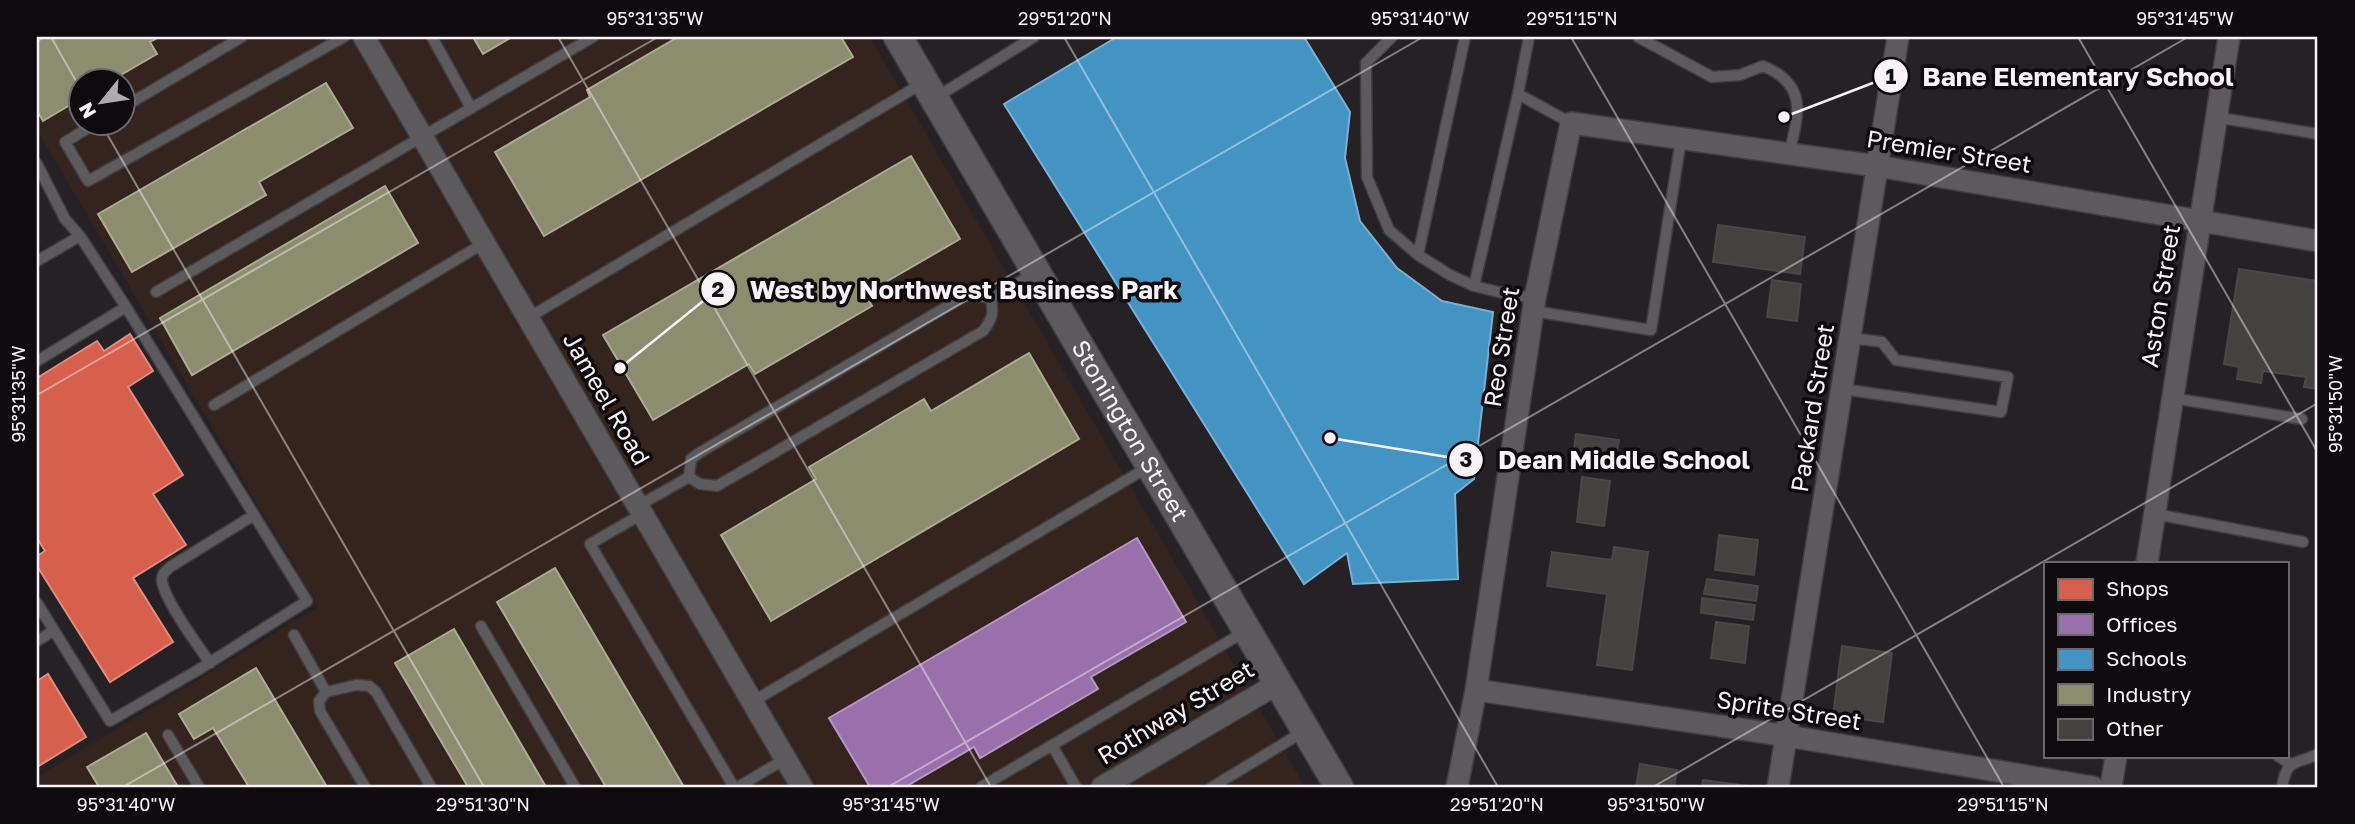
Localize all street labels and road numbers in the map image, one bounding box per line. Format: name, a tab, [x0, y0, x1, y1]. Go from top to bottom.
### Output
street label: Premier Street	[1865, 123, 2034, 178]
street label: Aston Street	[2134, 222, 2185, 369]
street label: Reo Street	[1477, 285, 1524, 409]
street label: Packard Street	[1784, 322, 1839, 494]
street label: Jameel Road	[558, 327, 657, 470]
street label: Stonington Street	[1066, 334, 1196, 526]
street label: Rothway Street	[1092, 654, 1259, 770]
street label: Sprite Street	[1715, 684, 1864, 735]

